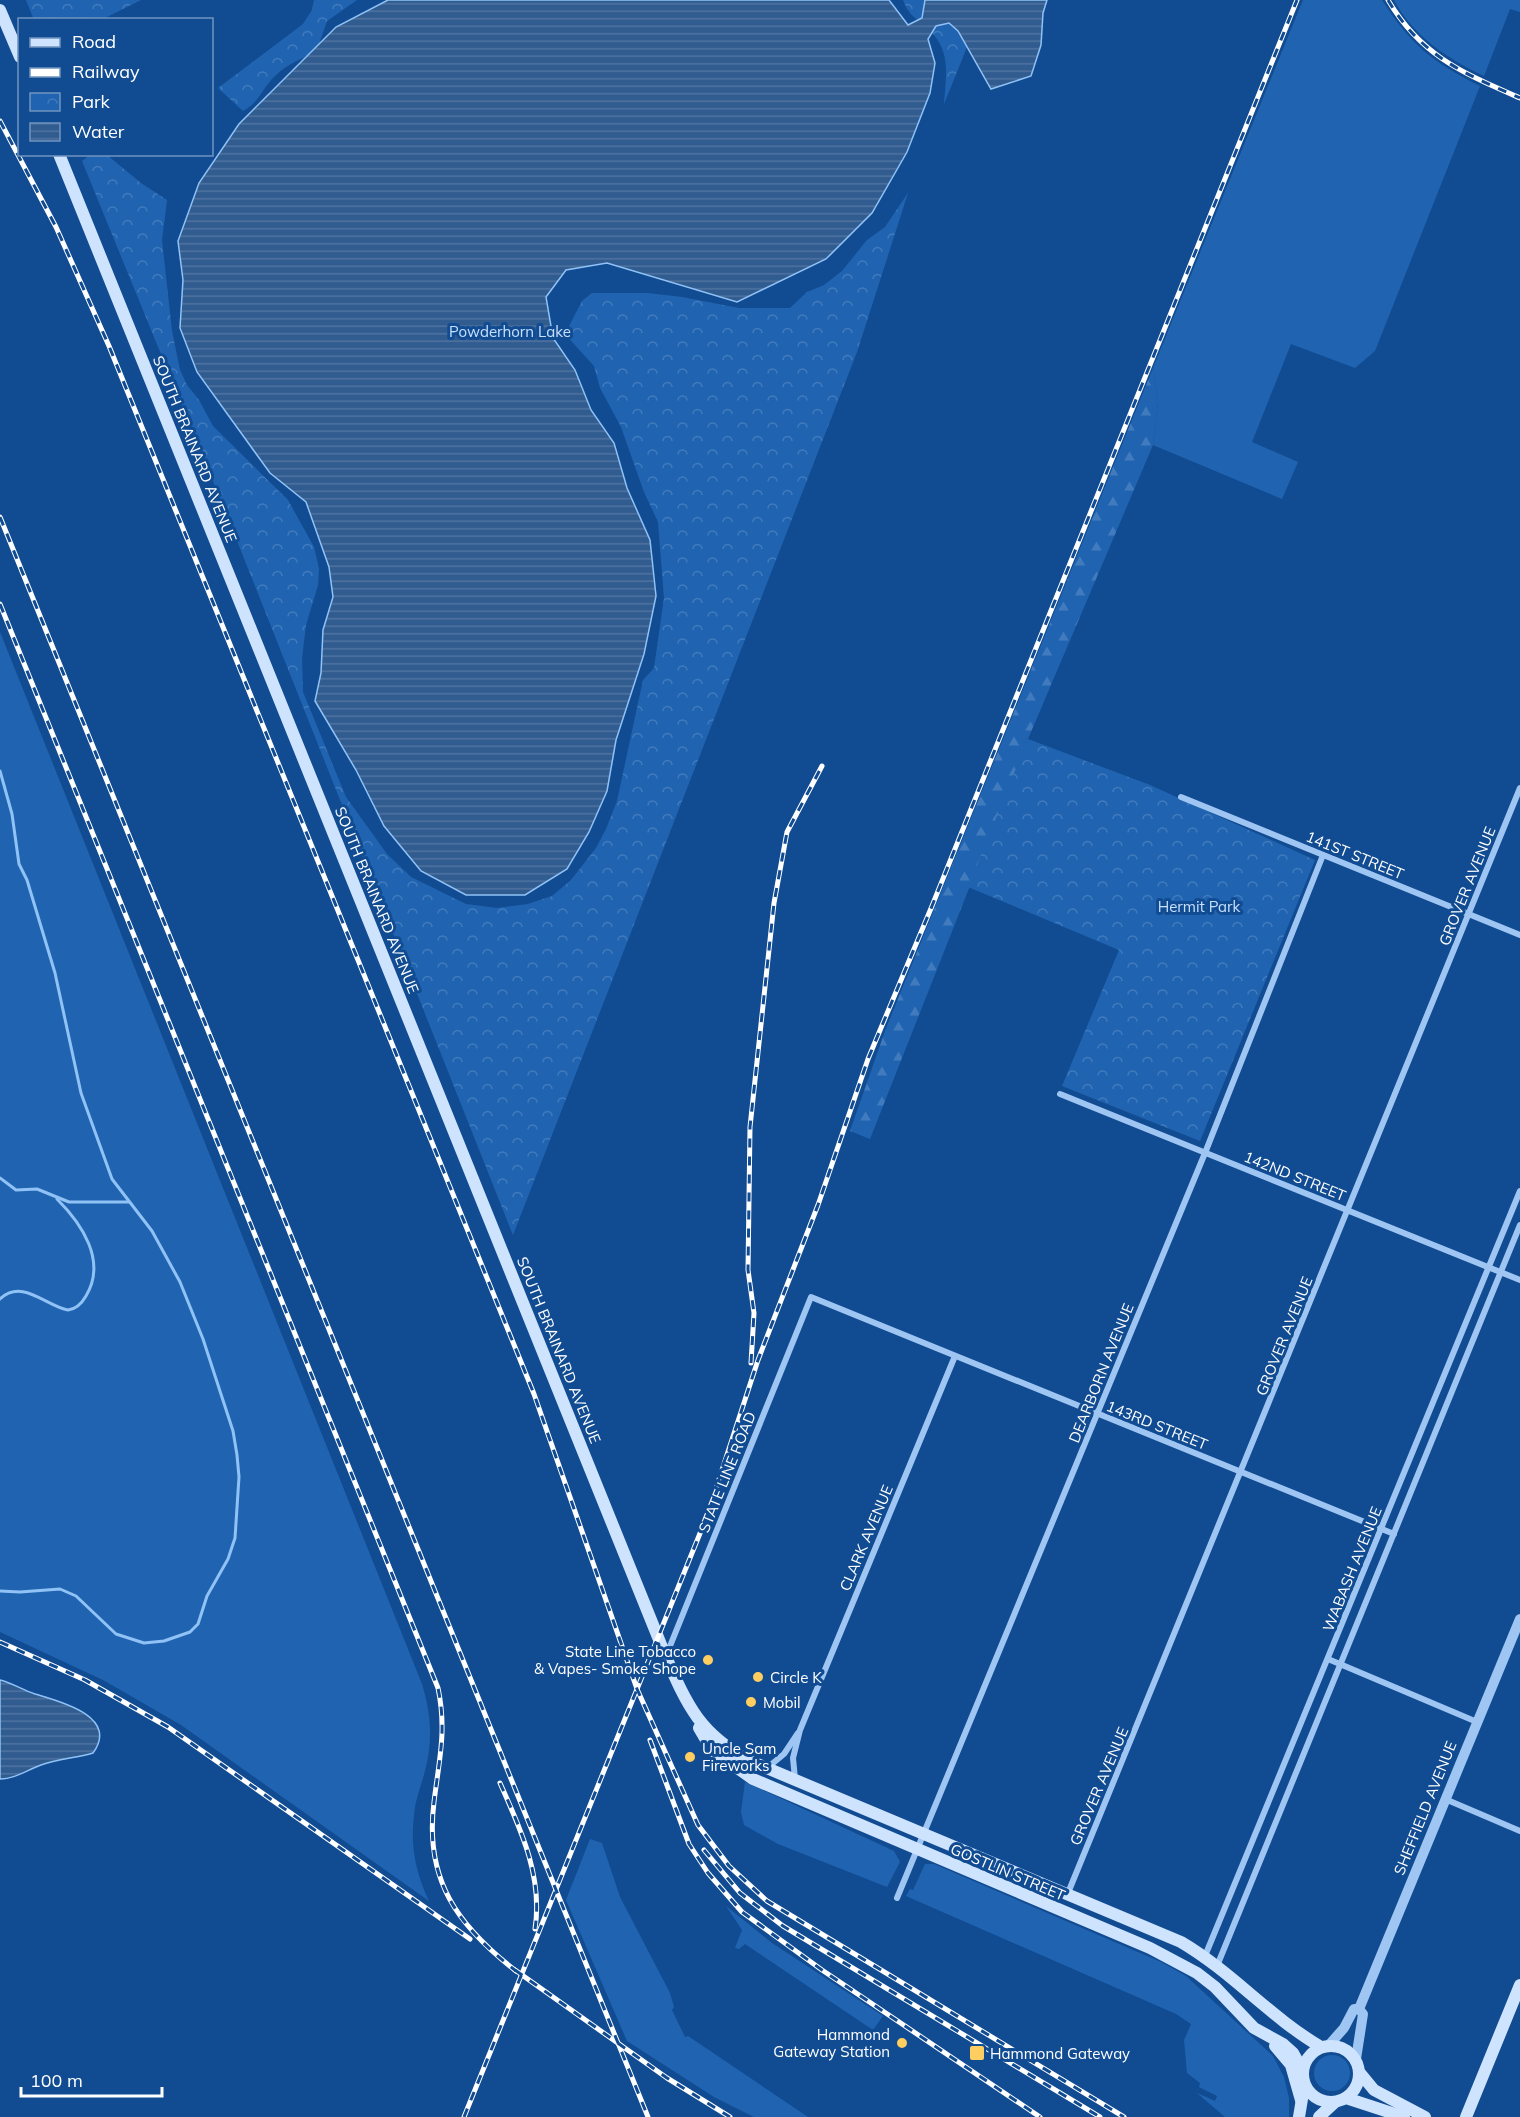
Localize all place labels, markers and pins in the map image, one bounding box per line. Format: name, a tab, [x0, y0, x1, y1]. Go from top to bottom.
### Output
place label: State Line Tobacco & Vapes- Smoke Shope	[534, 1642, 696, 1678]
marker: State Line Tobacco & Vapes- Smoke Shope	[701, 1653, 715, 1667]
place label: Circle K	[770, 1668, 822, 1687]
marker: Circle K	[751, 1670, 765, 1684]
place label: Mobil	[763, 1693, 801, 1712]
marker: Mobil	[744, 1695, 758, 1709]
place label: Uncle Sam Fireworks	[702, 1739, 776, 1775]
marker: Uncle Sam Fireworks	[683, 1750, 697, 1764]
place label: Hammond Gateway Station	[773, 2025, 890, 2061]
marker: Hammond Gateway Station	[895, 2036, 909, 2050]
marker: Hammond Gateway	[968, 2044, 986, 2062]
place label: Hammond Gateway	[990, 2044, 1130, 2063]

